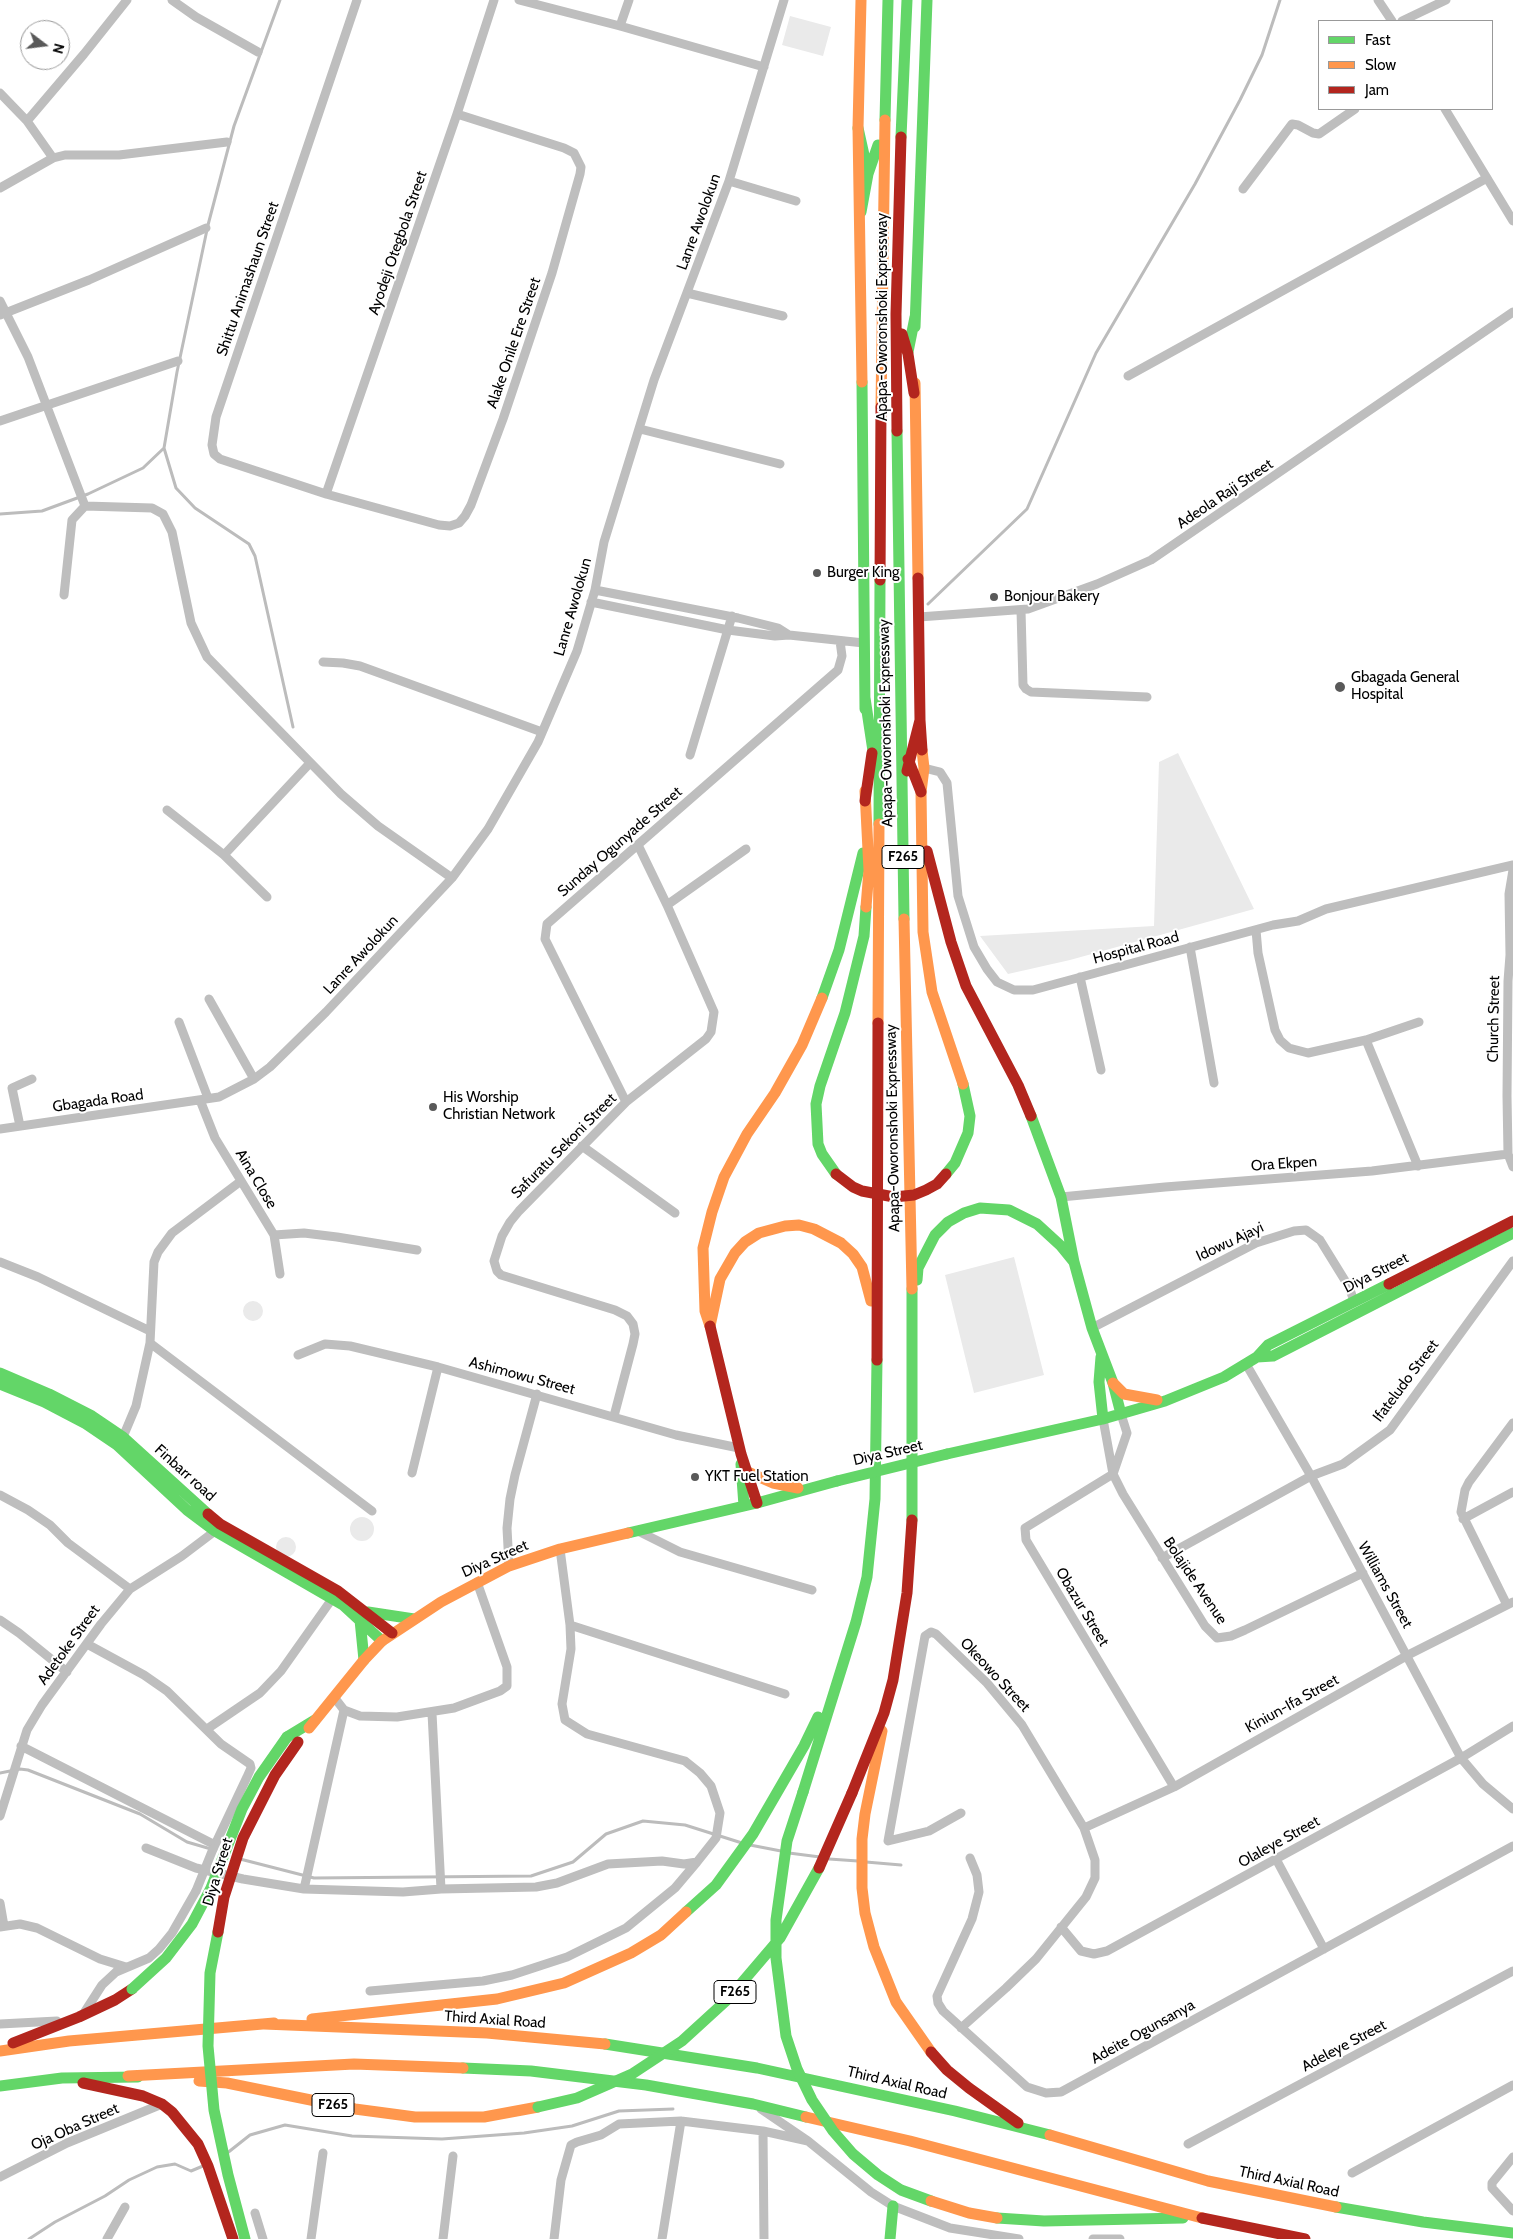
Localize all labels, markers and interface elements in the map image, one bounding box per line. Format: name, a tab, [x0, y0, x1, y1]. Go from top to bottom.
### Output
north arrow	[20, 20, 70, 70]
legend	[1318, 20, 1493, 110]
text: Fast	[1365, 31, 1390, 49]
text: N	[49, 42, 68, 56]
text: Slow	[1365, 56, 1396, 74]
text: Jam	[1365, 81, 1389, 99]
street label: Ayodeji Otegbola Street	[365, 169, 431, 317]
street label: Lanre Awolokun	[673, 171, 725, 273]
street label: Shittu Animashaun Street	[213, 199, 283, 359]
street label: Apapa-Oworonshoki Expressway	[874, 213, 892, 421]
street label: Alake Onile Ere Street	[483, 275, 545, 411]
street label: Adeola Raji Street	[1174, 455, 1276, 533]
street label: Lanre Awolokun	[550, 556, 596, 658]
place label: Burger King	[827, 564, 900, 582]
marker: Burger King	[811, 567, 823, 579]
place label: Bonjour Bakery	[1004, 588, 1100, 606]
marker: Bonjour Bakery	[988, 591, 1000, 603]
street label: Apapa-Oworonshoki Expressway	[875, 619, 897, 827]
place label: Gbagada General Hospital	[1351, 669, 1459, 704]
marker: Gbagada General Hospital	[1333, 680, 1347, 694]
street label: Sunday Ogunyade Street	[554, 783, 686, 901]
road number: F265	[882, 846, 924, 869]
street label: Lanre Awolokun	[320, 912, 402, 998]
street label: Hospital Road	[1091, 928, 1181, 968]
street label: Church Street	[1484, 976, 1504, 1062]
street label: Apapa-Oworonshoki Expressway	[882, 1024, 904, 1232]
street label: Gbagada Road	[51, 1086, 145, 1116]
place label: His Worship Christian Network	[443, 1089, 555, 1124]
street label: Safuratu Sekoni Street	[508, 1090, 620, 1202]
marker: His Worship Christian Network	[427, 1101, 439, 1113]
street label: Aina Close	[231, 1146, 281, 1212]
street label: Ora Ekpen	[1250, 1153, 1318, 1175]
street label: Idowu Ajayi	[1193, 1219, 1267, 1265]
street label: Diya Street	[1340, 1249, 1412, 1297]
street label: Ifateludo Street	[1369, 1336, 1443, 1426]
street label: Ashimowu Street	[467, 1353, 577, 1399]
street label: Diya Street	[852, 1436, 924, 1470]
street label: Finbarr road	[151, 1441, 219, 1505]
place label: YKT Fuel Station	[705, 1468, 809, 1486]
marker: YKT Fuel Station	[689, 1471, 701, 1483]
street label: Bolajide Avenue	[1159, 1534, 1231, 1628]
street label: Diya Street	[459, 1536, 531, 1582]
street label: Williams Street	[1354, 1539, 1416, 1631]
street label: Obazur Street	[1051, 1564, 1113, 1650]
street label: Adetoke Street	[34, 1602, 104, 1688]
street label: Okeowo Street	[956, 1634, 1034, 1716]
street label: Kiniun-Ifa Street	[1242, 1671, 1342, 1737]
street label: Olaleye Street	[1235, 1812, 1323, 1872]
street label: Diya Street	[199, 1836, 237, 1908]
road number: F265	[714, 1980, 756, 2004]
street label: Adeite Ogunsanya	[1088, 1996, 1198, 2068]
street label: Third Axial Road	[444, 2007, 546, 2033]
street label: Adeleye Street	[1299, 2016, 1389, 2076]
street label: Third Axial Road	[845, 2063, 949, 2103]
road number: F265	[312, 2094, 354, 2116]
street label: Oja Oba Street	[28, 2100, 122, 2154]
street label: Third Axial Road	[1237, 2163, 1341, 2201]

